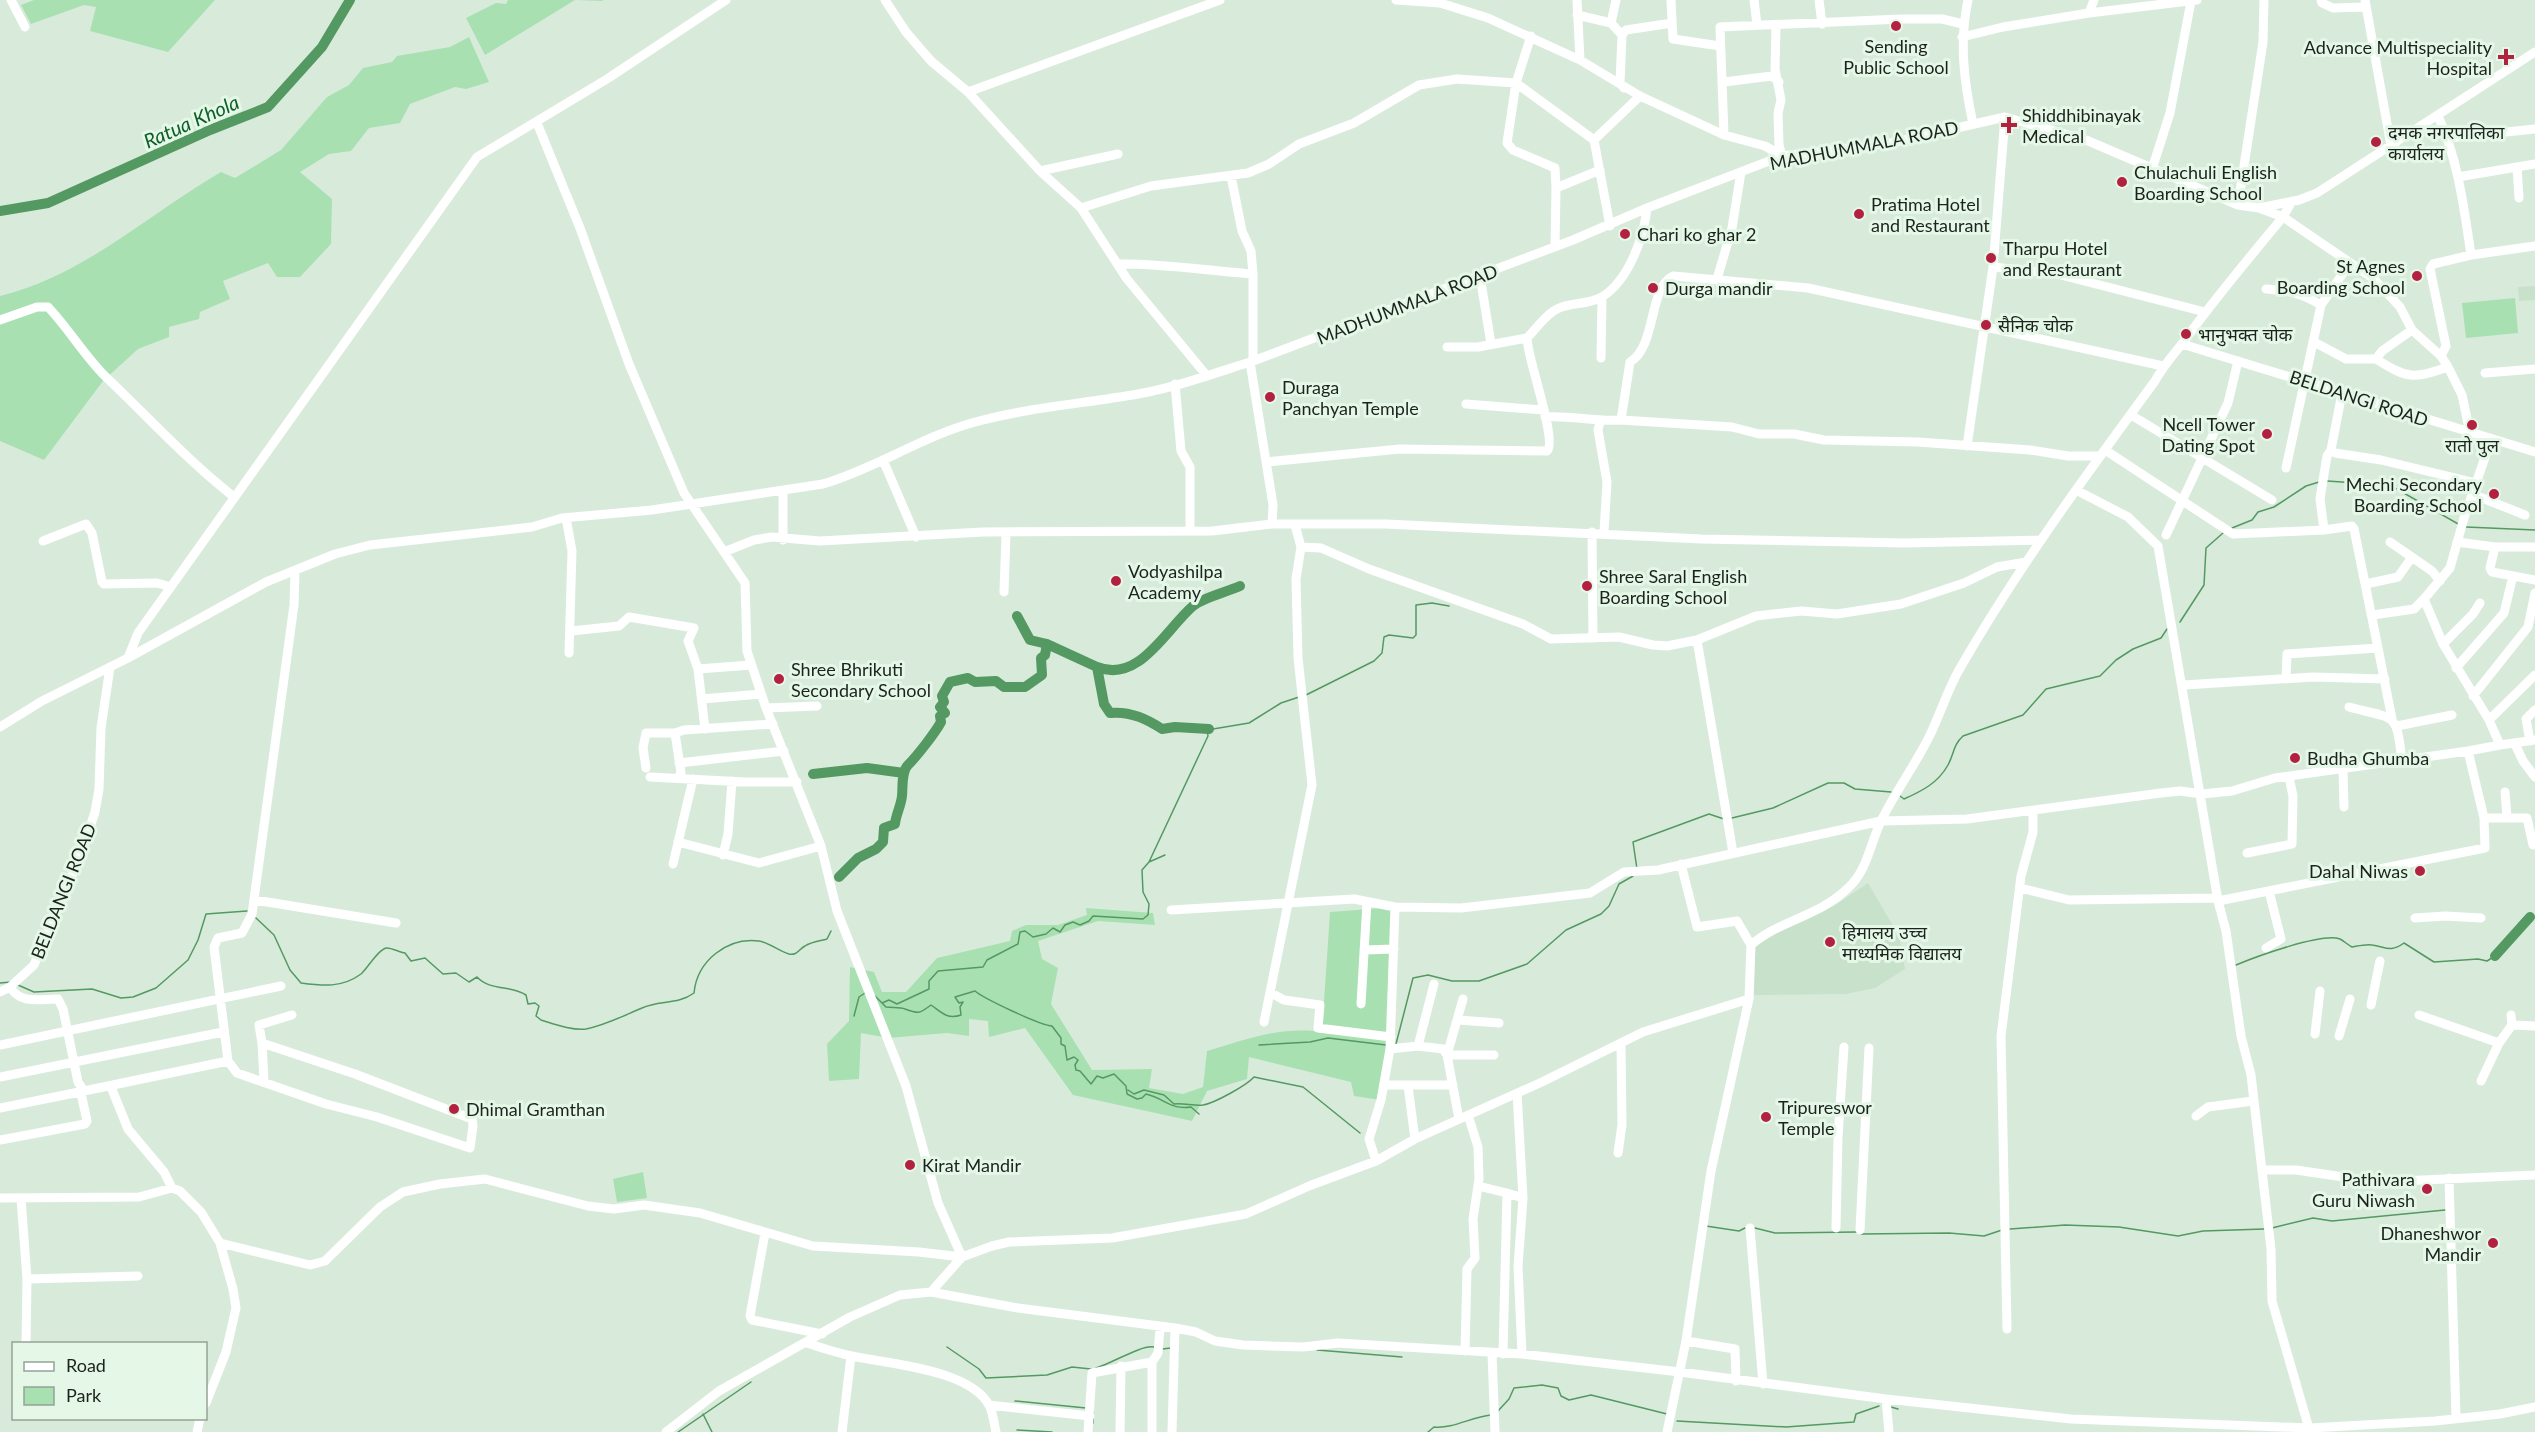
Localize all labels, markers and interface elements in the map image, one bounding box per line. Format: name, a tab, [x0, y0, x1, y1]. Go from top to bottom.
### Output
marker: Sending Public School	[1889, 19, 1903, 33]
place label: Sending Public School	[1843, 35, 1949, 78]
place label: Advance Multispeciality Hospital	[2304, 36, 2493, 79]
marker: Advance Multispeciality Hospital	[2497, 48, 2515, 66]
water label: Ratua Khola	[139, 89, 243, 153]
place label: Shiddhibinayak Medical	[2022, 104, 2142, 147]
street label: MADHUMMALA ROAD	[1768, 116, 1960, 174]
marker: Shiddhibinayak Medical	[2000, 116, 2018, 134]
place label: दमक नगरपालिका कार्यालय	[2388, 121, 2505, 164]
marker: दमक नगरपालिका कार्यालय	[2369, 135, 2383, 149]
place label: Chulachuli English Boarding School	[2134, 161, 2277, 204]
marker: Chulachuli English Boarding School	[2115, 175, 2129, 189]
place label: Pratima Hotel and Restaurant	[1871, 193, 1990, 236]
marker: Pratima Hotel and Restaurant	[1852, 207, 1866, 221]
place label: Chari ko ghar 2	[1637, 223, 1757, 245]
marker: Chari ko ghar 2	[1618, 227, 1632, 241]
place label: Tharpu Hotel and Restaurant	[2003, 237, 2122, 280]
marker: Tharpu Hotel and Restaurant	[1984, 251, 1998, 265]
place label: St Agnes Boarding School	[2277, 255, 2405, 298]
street label: MADHUMMALA ROAD	[1314, 259, 1500, 349]
marker: St Agnes Boarding School	[2410, 269, 2424, 283]
place label: Durga mandir	[1665, 277, 1773, 299]
marker: Durga mandir	[1646, 281, 1660, 295]
place label: सैनिक चोक	[1998, 314, 2074, 336]
marker: सैनिक चोक	[1979, 318, 1993, 332]
place label: भानुभक्त चोक	[2198, 323, 2294, 347]
marker: भानुभक्त चोक	[2179, 327, 2193, 341]
street label: BELDANGI ROAD	[2287, 365, 2431, 431]
place label: Duraga Panchyan Temple	[1282, 376, 1419, 419]
marker: Duraga Panchyan Temple	[1263, 390, 1277, 404]
place label: Ncell Tower Dating Spot	[2161, 413, 2256, 456]
marker: रातो पुल	[2465, 418, 2479, 432]
marker: Ncell Tower Dating Spot	[2260, 427, 2274, 441]
place label: रातो पुल	[2445, 434, 2500, 458]
place label: Mechi Secondary Boarding School	[2346, 473, 2483, 516]
marker: Mechi Secondary Boarding School	[2487, 487, 2501, 501]
place label: Vodyashilpa Academy	[1128, 560, 1223, 603]
place label: Shree Saral English Boarding School	[1599, 565, 1747, 608]
marker: Vodyashilpa Academy	[1109, 574, 1123, 588]
marker: Shree Saral English Boarding School	[1580, 579, 1594, 593]
place label: Shree Bhrikuti Secondary School	[791, 658, 931, 701]
marker: Shree Bhrikuti Secondary School	[772, 672, 786, 686]
place label: Budha Ghumba	[2307, 747, 2429, 769]
marker: Budha Ghumba	[2288, 751, 2302, 765]
street label: BELDANGI ROAD	[26, 820, 100, 962]
place label: Dahal Niwas	[2309, 860, 2408, 882]
marker: Dahal Niwas	[2413, 864, 2427, 878]
place label: हिमालय उच्च माध्यमिक विद्यालय	[1842, 921, 1962, 964]
marker: हिमालय उच्च माध्यमिक विद्यालय	[1823, 935, 1837, 949]
place label: Tripureswor Temple	[1778, 1096, 1872, 1139]
place label: Dhimal Gramthan	[466, 1098, 605, 1120]
marker: Dhimal Gramthan	[447, 1102, 461, 1116]
marker: Tripureswor Temple	[1759, 1110, 1773, 1124]
place label: Kirat Mandir	[922, 1154, 1021, 1176]
marker: Kirat Mandir	[903, 1158, 917, 1172]
place label: Pathivara Guru Niwash	[2312, 1168, 2415, 1211]
marker: Pathivara Guru Niwash	[2420, 1182, 2434, 1196]
place label: Dhaneshwor Mandir	[2380, 1222, 2481, 1265]
marker: Dhaneshwor Mandir	[2486, 1236, 2500, 1250]
legend	[12, 1342, 207, 1420]
text: Road	[66, 1354, 106, 1376]
text: Park	[66, 1384, 102, 1406]

